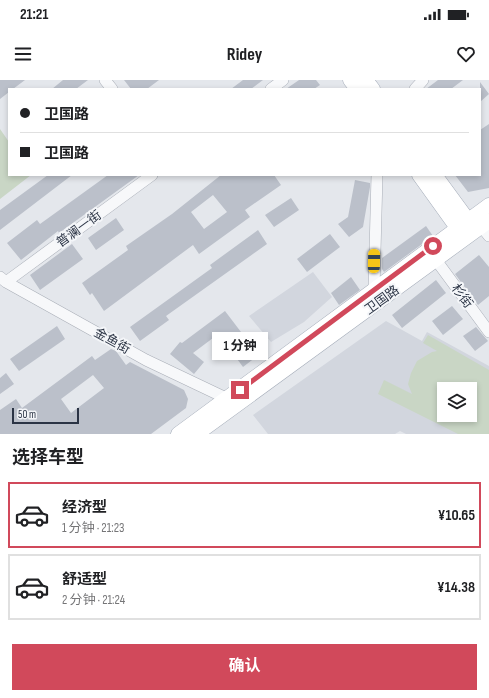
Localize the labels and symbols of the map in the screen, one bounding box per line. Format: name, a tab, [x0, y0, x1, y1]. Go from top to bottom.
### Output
street label: 普澜一街	[53, 207, 105, 251]
route start	[424, 237, 442, 255]
car	[368, 249, 380, 273]
street label: 杉街	[448, 281, 476, 311]
street label: 卫国路	[362, 282, 402, 318]
street label: 金鱼街	[91, 325, 133, 357]
callout: 1 分钟	[212, 332, 268, 360]
route end	[231, 381, 249, 399]
scale bar	[12, 406, 79, 425]

